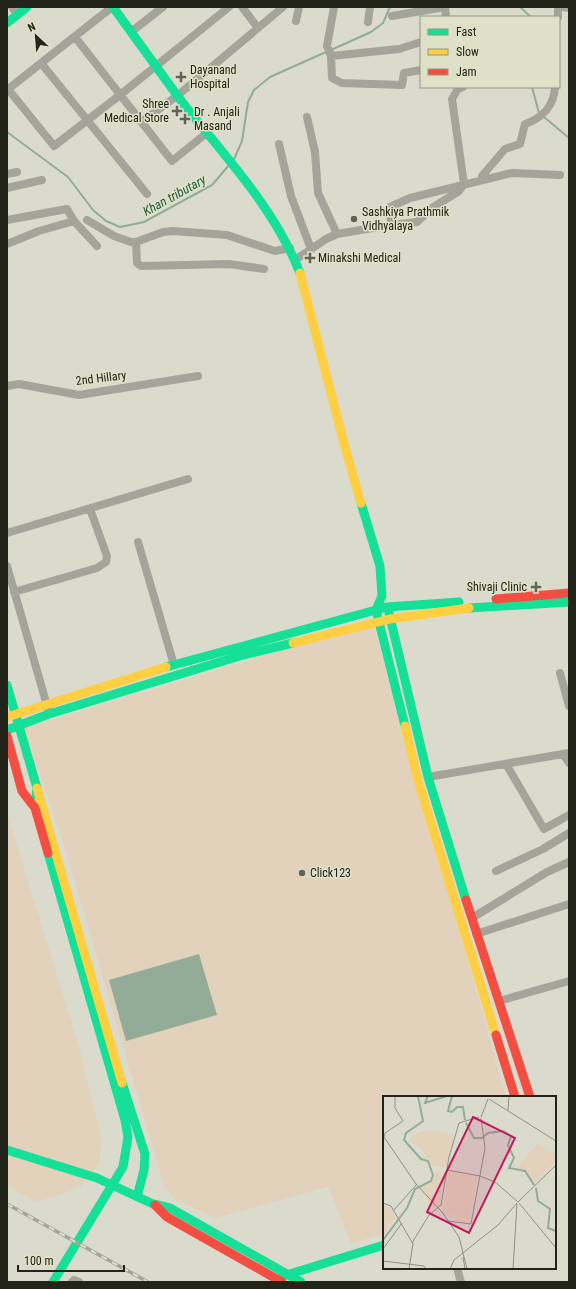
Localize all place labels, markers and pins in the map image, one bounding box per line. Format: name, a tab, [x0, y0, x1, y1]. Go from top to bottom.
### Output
place label: Dayanand Hospital	[190, 63, 237, 91]
marker: Dayanand Hospital	[175, 71, 187, 83]
place label: Shree Medical Store	[104, 97, 169, 125]
place label: Dr . Anjali Masand	[194, 105, 240, 133]
marker: Shree Medical Store	[172, 106, 182, 116]
marker: Dr . Anjali Masand	[179, 113, 191, 125]
place label: Sashkiya Prathmik Vidhyalaya	[362, 205, 450, 233]
marker: Sashkiya Prathmik Vidhyalaya	[349, 214, 359, 224]
place label: Minakshi Medical	[318, 251, 401, 265]
marker: Minakshi Medical	[305, 253, 315, 263]
place label: Shivaji Clinic	[467, 580, 527, 594]
marker: Shivaji Clinic	[530, 581, 542, 593]
place label: Click123	[310, 866, 351, 880]
marker: Click123	[297, 868, 307, 878]

